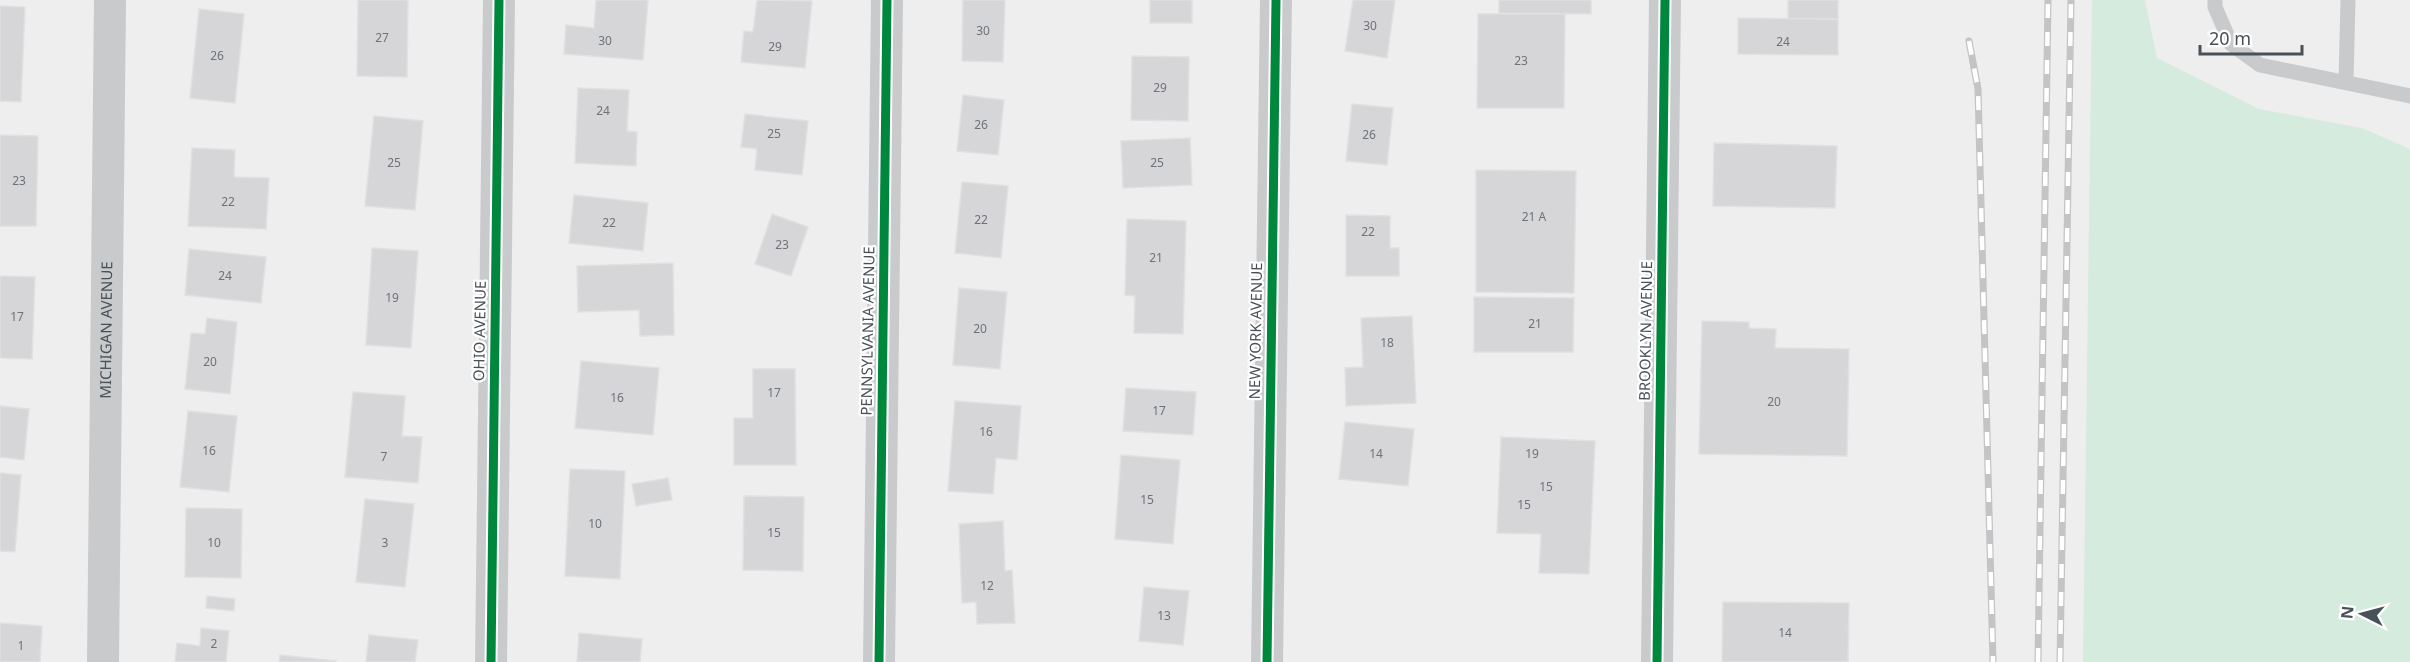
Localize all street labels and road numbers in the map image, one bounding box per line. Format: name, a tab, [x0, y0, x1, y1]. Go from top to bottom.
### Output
street label: PENNSYLVANIA AVENUE	[856, 246, 878, 416]
street label: MICHIGAN AVENUE	[95, 261, 116, 399]
street label: BROOKLYN AVENUE	[1634, 261, 1656, 401]
street label: NEW YORK AVENUE	[1244, 262, 1266, 400]
street label: OHIO AVENUE	[468, 281, 490, 381]

